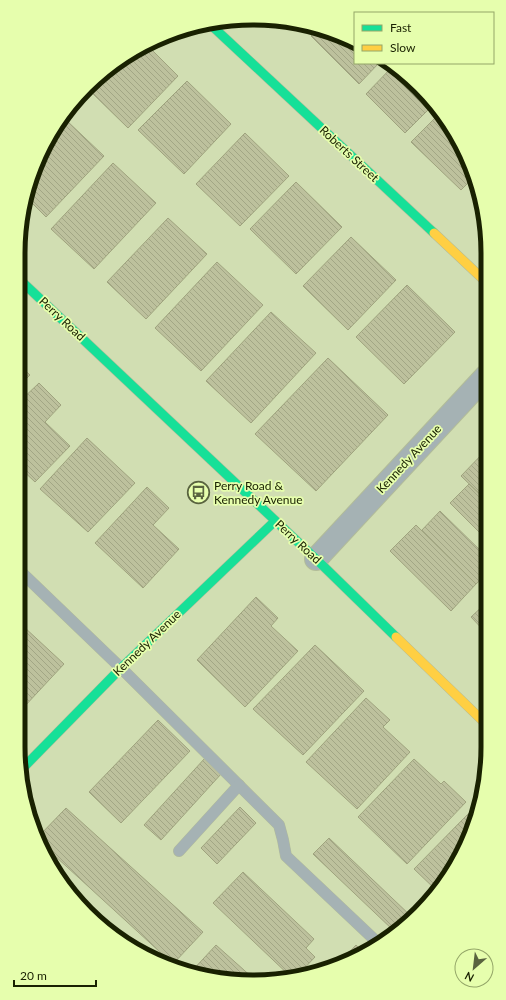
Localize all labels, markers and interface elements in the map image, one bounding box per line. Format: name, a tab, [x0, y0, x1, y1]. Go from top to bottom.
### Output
legend	[354, 12, 494, 64]
text: Fast	[390, 20, 412, 35]
text: Slow	[390, 40, 416, 55]
street label: Roberts Street	[317, 122, 383, 185]
street label: Perry Road	[36, 294, 88, 344]
street label: Kennedy Avenue	[373, 421, 444, 496]
place label: Perry Road & Kennedy Avenue	[214, 478, 303, 507]
bus stop icon: Perry Road & Kennedy Avenue	[185, 480, 211, 506]
street label: Perry Road	[272, 517, 324, 567]
street label: Kennedy Avenue	[110, 606, 184, 679]
north arrow	[454, 948, 494, 988]
scale bar	[14, 962, 96, 988]
text: 20 m	[20, 968, 47, 983]
text: N	[462, 970, 476, 985]

